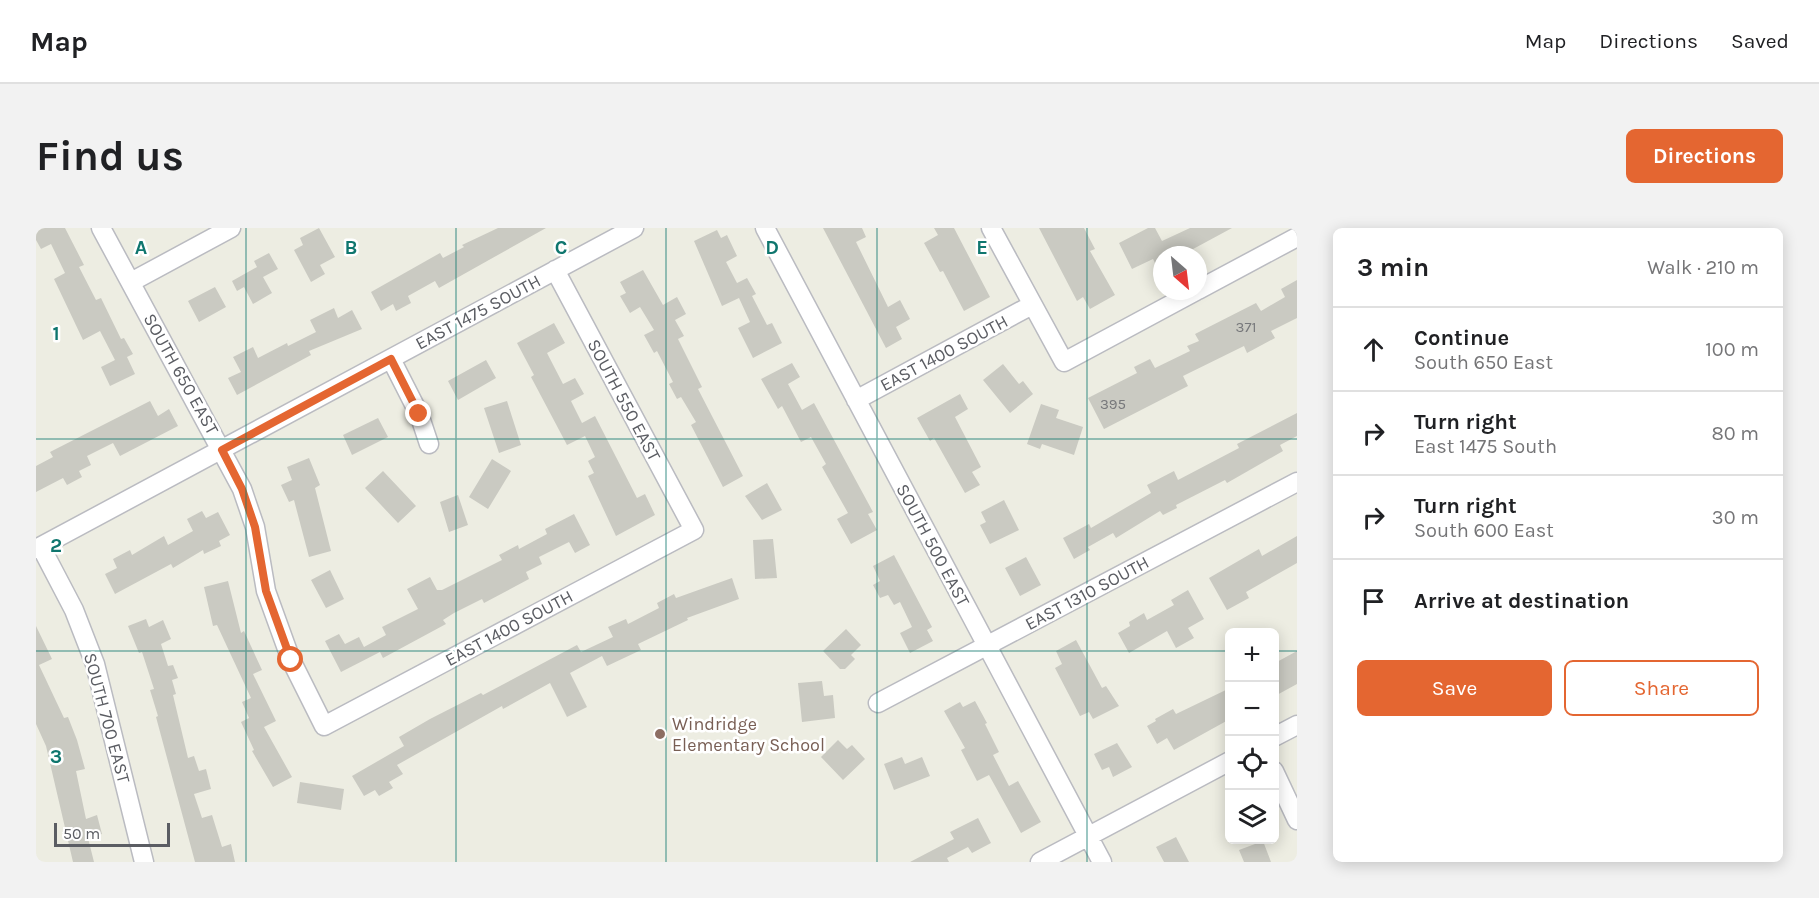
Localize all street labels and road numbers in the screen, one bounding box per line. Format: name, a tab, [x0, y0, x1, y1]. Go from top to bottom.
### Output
street label: EAST 1475 SOUTH	[412, 270, 544, 354]
street label: SOUTH 650 EAST	[139, 309, 223, 439]
street label: EAST 1400 SOUTH	[876, 310, 1012, 396]
street label: SOUTH 550 EAST	[583, 335, 665, 465]
street label: SOUTH 500 EAST	[891, 480, 975, 610]
street label: EAST 1310 SOUTH	[1021, 551, 1153, 635]
street label: EAST 1400 SOUTH	[441, 585, 577, 671]
street label: SOUTH 700 EAST	[79, 650, 135, 786]

